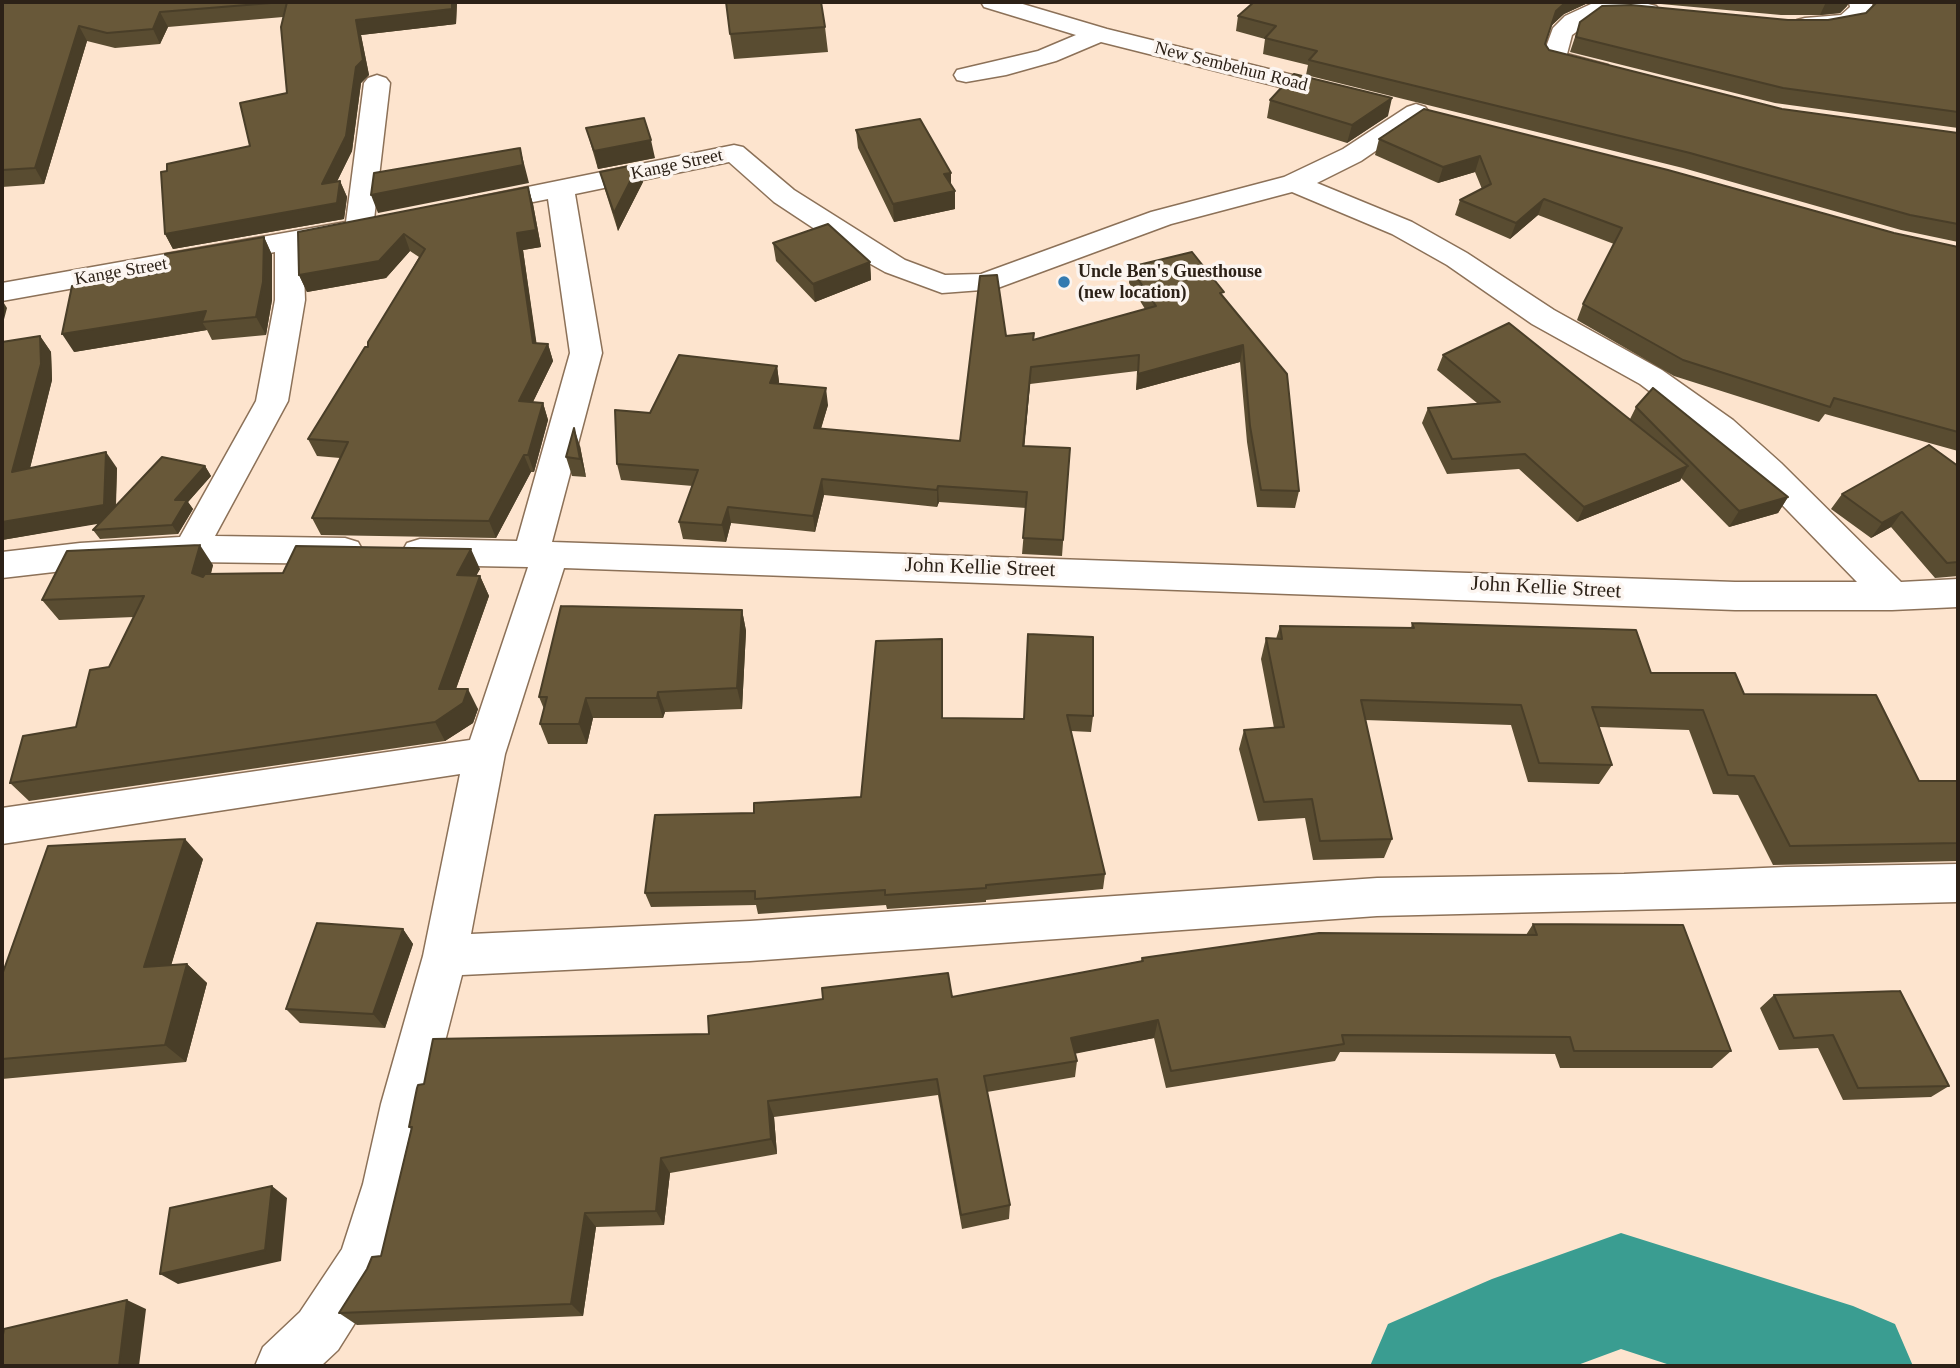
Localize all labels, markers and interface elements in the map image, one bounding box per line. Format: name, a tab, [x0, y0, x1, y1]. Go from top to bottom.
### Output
street label: New Sembehun Road	[1152, 38, 1310, 96]
street label: Kange Street	[629, 145, 725, 185]
street label: Kange Street	[73, 253, 169, 291]
place label: Uncle Ben's Guesthouse (new location)	[1078, 261, 1262, 304]
marker: Uncle Ben's Guesthouse (new location)	[1056, 274, 1072, 290]
street label: John Kellie Street	[904, 553, 1056, 583]
street label: John Kellie Street	[1470, 571, 1622, 605]

